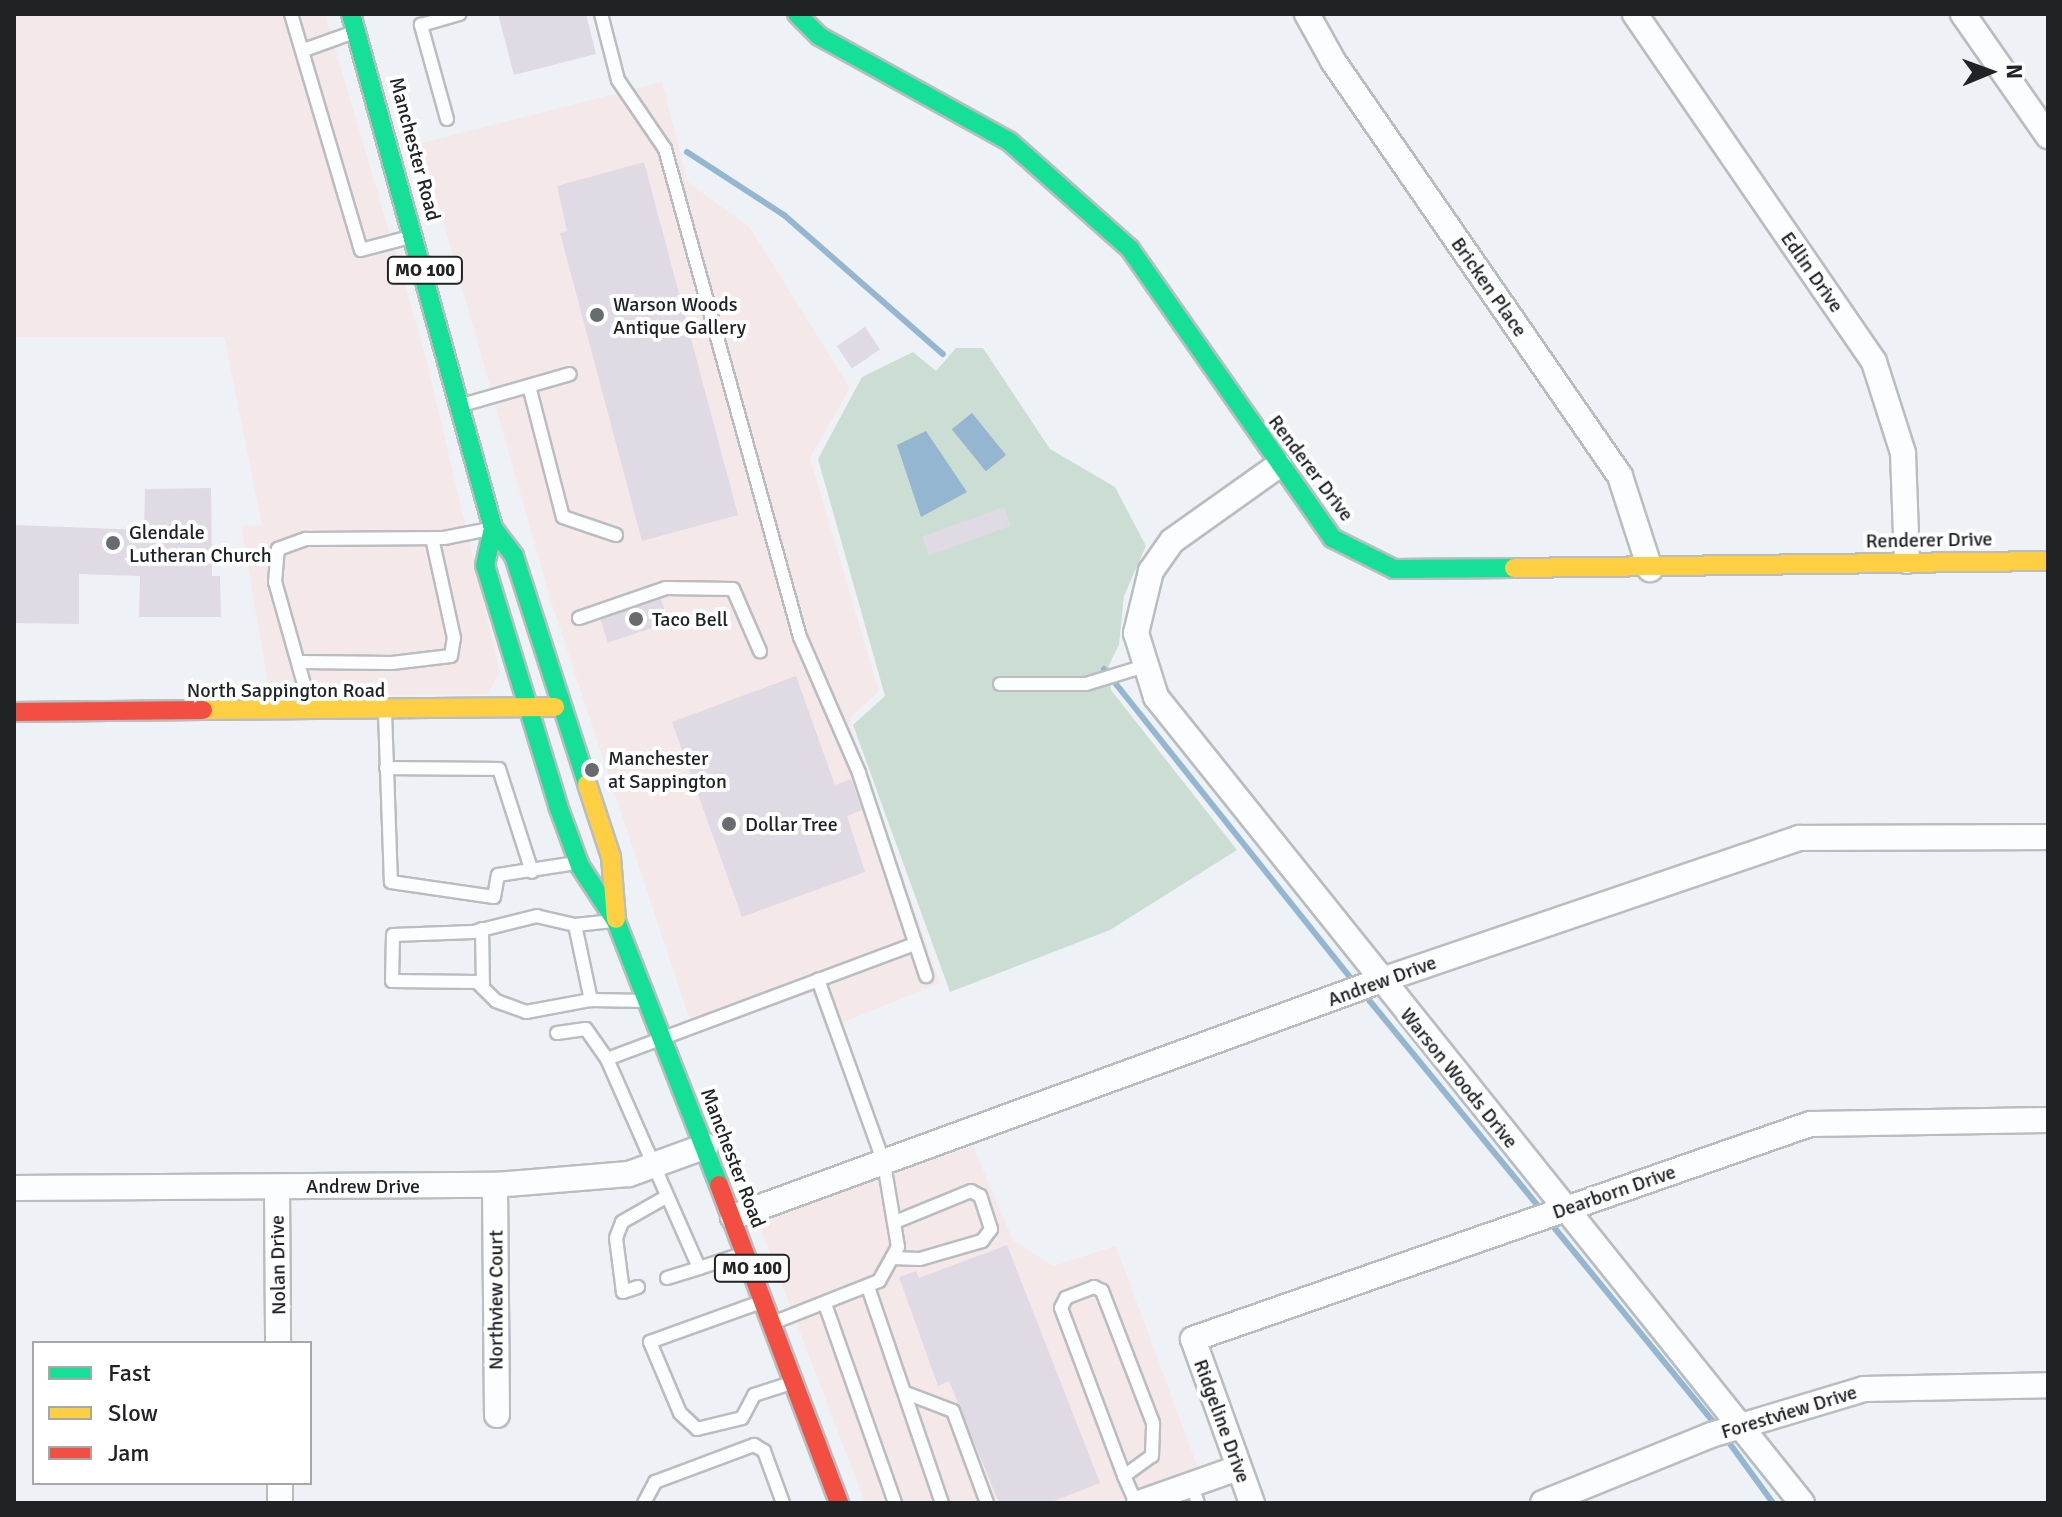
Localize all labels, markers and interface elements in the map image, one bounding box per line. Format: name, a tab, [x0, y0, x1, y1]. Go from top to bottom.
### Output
north arrow	[1950, 32, 2030, 112]
text: N	[2001, 64, 2028, 79]
street label: Manchester Road	[384, 75, 446, 223]
street label: Edlin Drive	[1776, 227, 1848, 317]
street label: Bricken Place	[1446, 233, 1532, 341]
road number: MO 100	[385, 256, 465, 284]
place label: Warson Woods Antique Gallery	[613, 292, 746, 339]
marker: Warson Woods Antique Gallery	[588, 306, 606, 324]
street label: Renderer Drive	[1263, 410, 1359, 526]
place label: Glendale Lutheran Church	[129, 520, 272, 567]
street label: Renderer Drive	[1865, 527, 1993, 553]
marker: Glendale Lutheran Church	[104, 534, 122, 552]
place label: Taco Bell	[652, 607, 728, 631]
marker: Taco Bell	[627, 610, 645, 628]
street label: North Sappington Road	[187, 678, 385, 702]
place label: Manchester at Sappington	[608, 746, 727, 793]
marker: Manchester at Sappington	[583, 761, 601, 779]
place label: Dollar Tree	[745, 812, 838, 836]
marker: Dollar Tree	[720, 815, 738, 833]
street label: Andrew Drive	[1324, 950, 1440, 1012]
street label: Warson Woods Drive	[1395, 1003, 1523, 1153]
street label: Manchester Road	[695, 1085, 771, 1231]
street label: Dearborn Drive	[1549, 1160, 1679, 1224]
street label: Andrew Drive	[306, 1174, 420, 1198]
street label: Nolan Drive	[265, 1215, 291, 1315]
street label: Northview Court	[484, 1230, 508, 1370]
road number: MO 100	[712, 1254, 792, 1282]
legend	[32, 1341, 312, 1485]
street label: Ridgeline Drive	[1189, 1356, 1255, 1486]
text: Fast	[108, 1358, 151, 1388]
street label: Forestview Drive	[1718, 1380, 1860, 1444]
text: Slow	[108, 1398, 158, 1428]
text: Jam	[108, 1438, 149, 1468]

